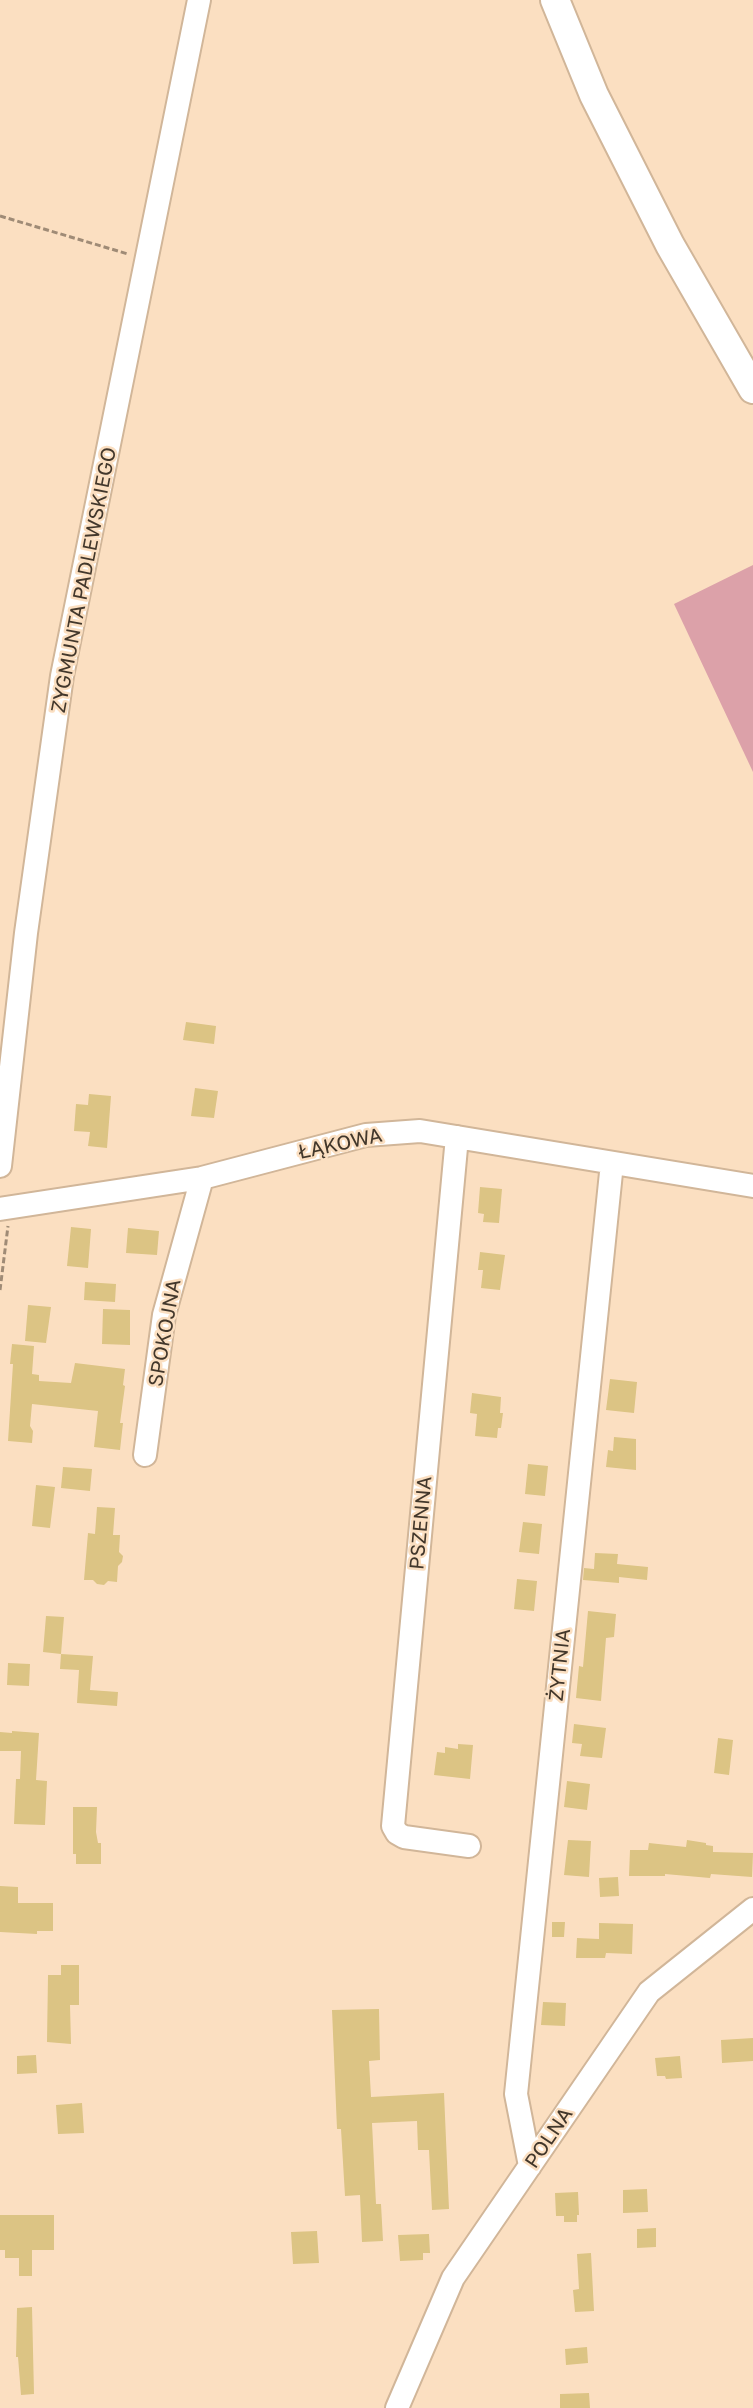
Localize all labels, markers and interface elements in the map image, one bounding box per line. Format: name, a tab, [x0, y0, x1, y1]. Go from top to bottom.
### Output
street label: ZYGMUNTA PADLEWSKIEGO	[46, 445, 122, 715]
street label: ŁĄKOWA	[296, 1123, 384, 1165]
street label: SPOKOJNA	[144, 1277, 186, 1389]
street label: PSZENNA	[405, 1475, 437, 1571]
street label: ŻYTNIA	[544, 1628, 576, 1702]
street label: POLNA	[520, 2103, 578, 2173]

